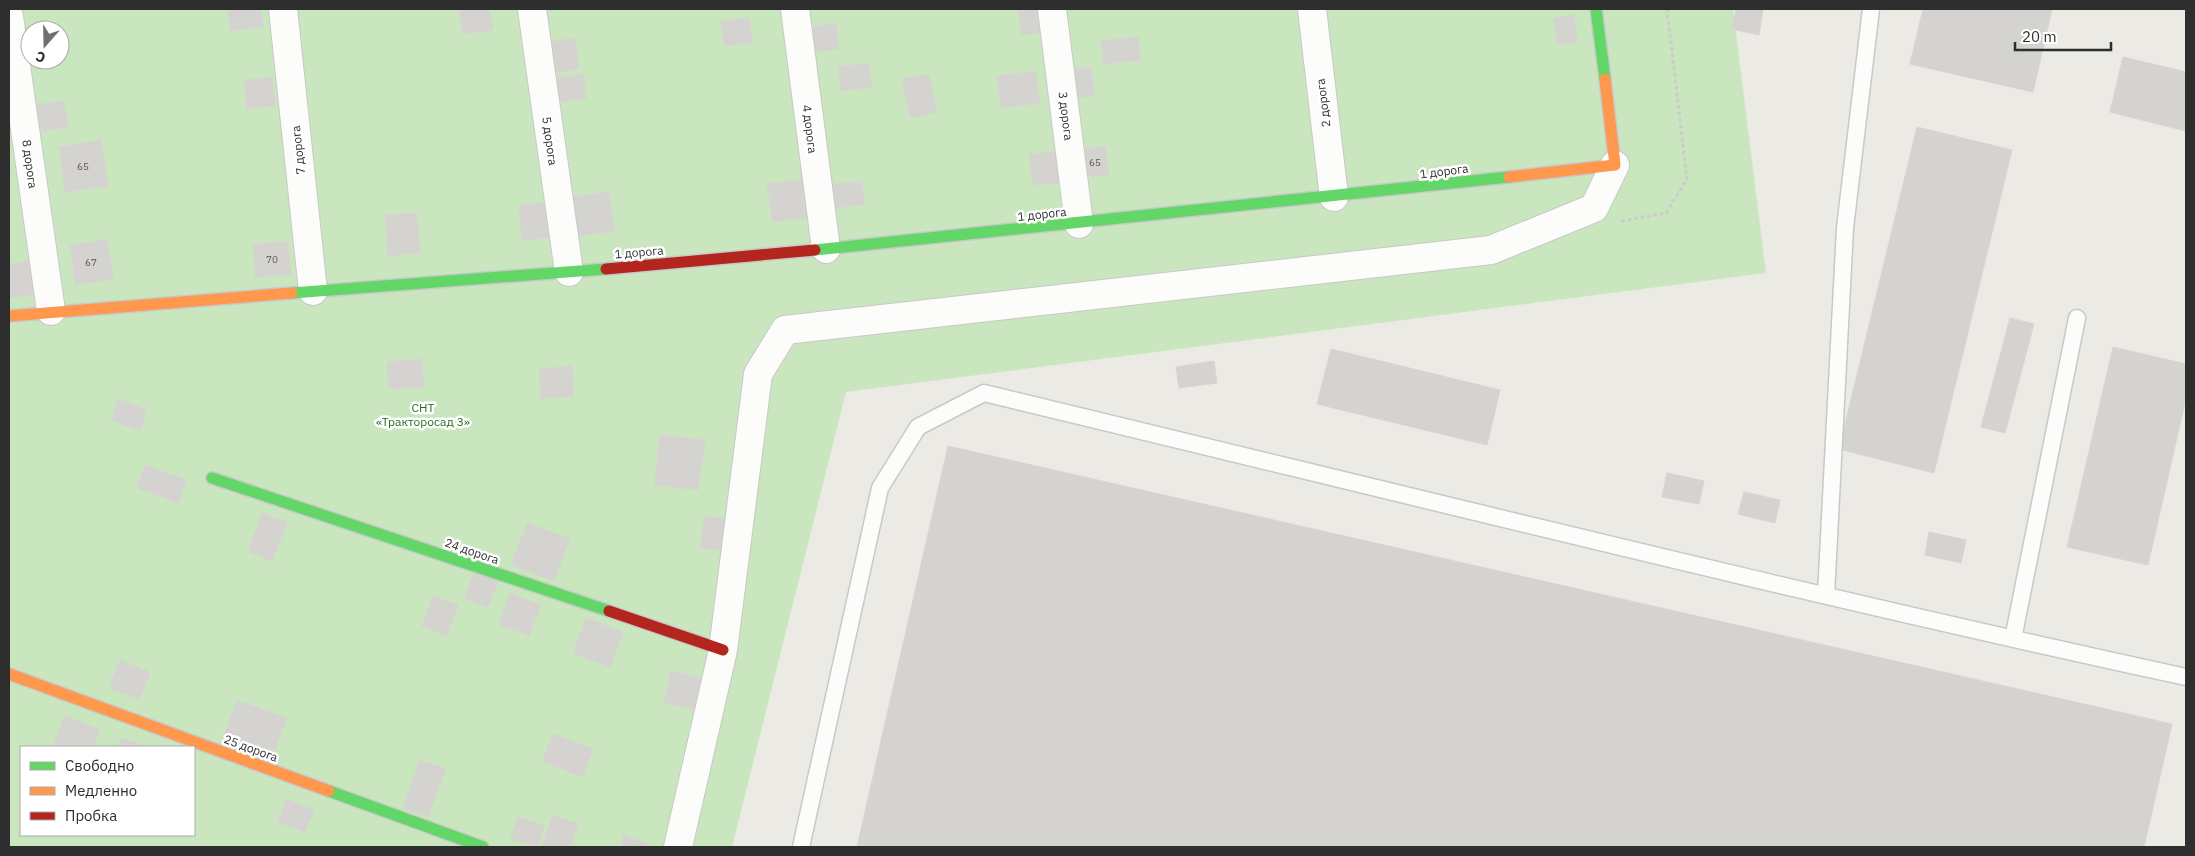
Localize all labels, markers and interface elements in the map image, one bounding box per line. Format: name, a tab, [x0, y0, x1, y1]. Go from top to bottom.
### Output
north arrow	[20, 20, 70, 70]
scale bar	[2015, 20, 2111, 52]
text: 20 m	[2022, 27, 2057, 46]
text: С	[33, 47, 48, 67]
street label: 2 дорога	[1312, 77, 1333, 128]
street label: 3 дорога	[1056, 91, 1077, 142]
street label: 4 дорога	[800, 104, 821, 155]
street label: 5 дорога	[539, 116, 561, 167]
street label: 7 дорога	[288, 124, 308, 175]
street label: 8 дорога	[19, 139, 41, 190]
house number: 65	[1089, 156, 1101, 169]
house number: 65	[77, 160, 89, 173]
street label: 1 дорога	[1419, 160, 1470, 181]
street label: 1 дорога	[1017, 204, 1068, 224]
street label: 1 дорога	[614, 242, 665, 262]
house number: 70	[266, 253, 278, 266]
house number: 67	[85, 256, 97, 269]
park label: СНТ «Тракторосад 3»	[376, 400, 470, 429]
street label: 24 дорога	[443, 535, 502, 567]
street label: 25 дорога	[222, 731, 281, 765]
legend	[20, 746, 195, 836]
text: Свободно	[65, 756, 134, 775]
text: Медленно	[65, 781, 137, 800]
text: Пробка	[65, 806, 117, 825]

